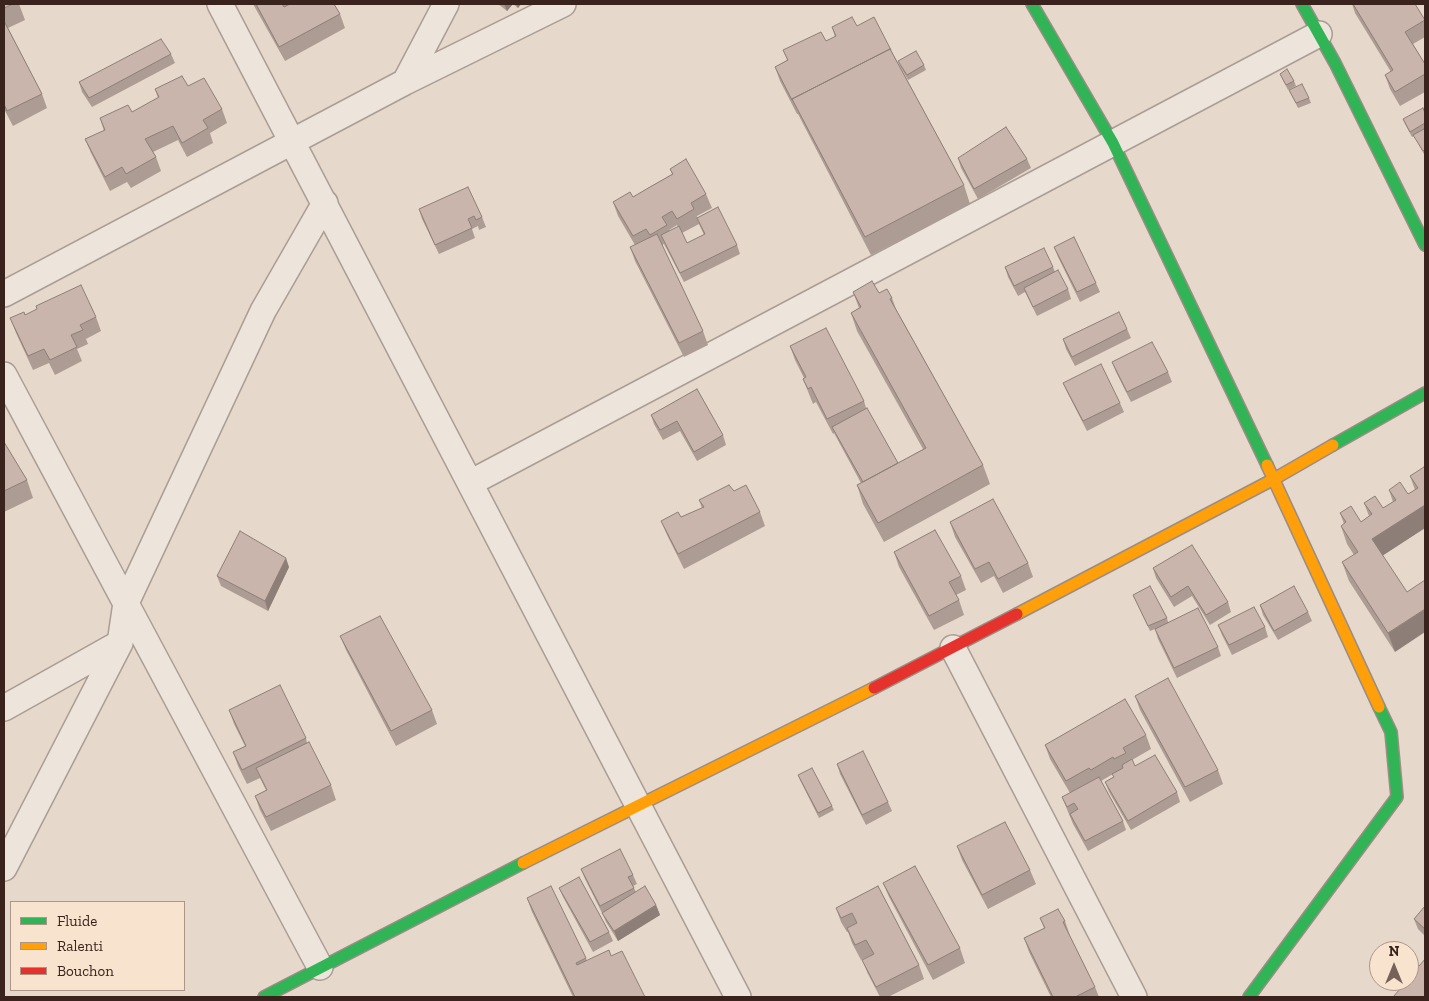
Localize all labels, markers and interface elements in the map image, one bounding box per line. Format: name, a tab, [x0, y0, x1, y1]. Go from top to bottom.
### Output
legend	[10, 901, 185, 991]
text: Fluide	[57, 912, 97, 930]
text: Ralenti	[57, 937, 103, 955]
north arrow	[1369, 941, 1419, 991]
text: N	[1389, 943, 1399, 960]
text: Bouchon	[57, 962, 114, 980]

